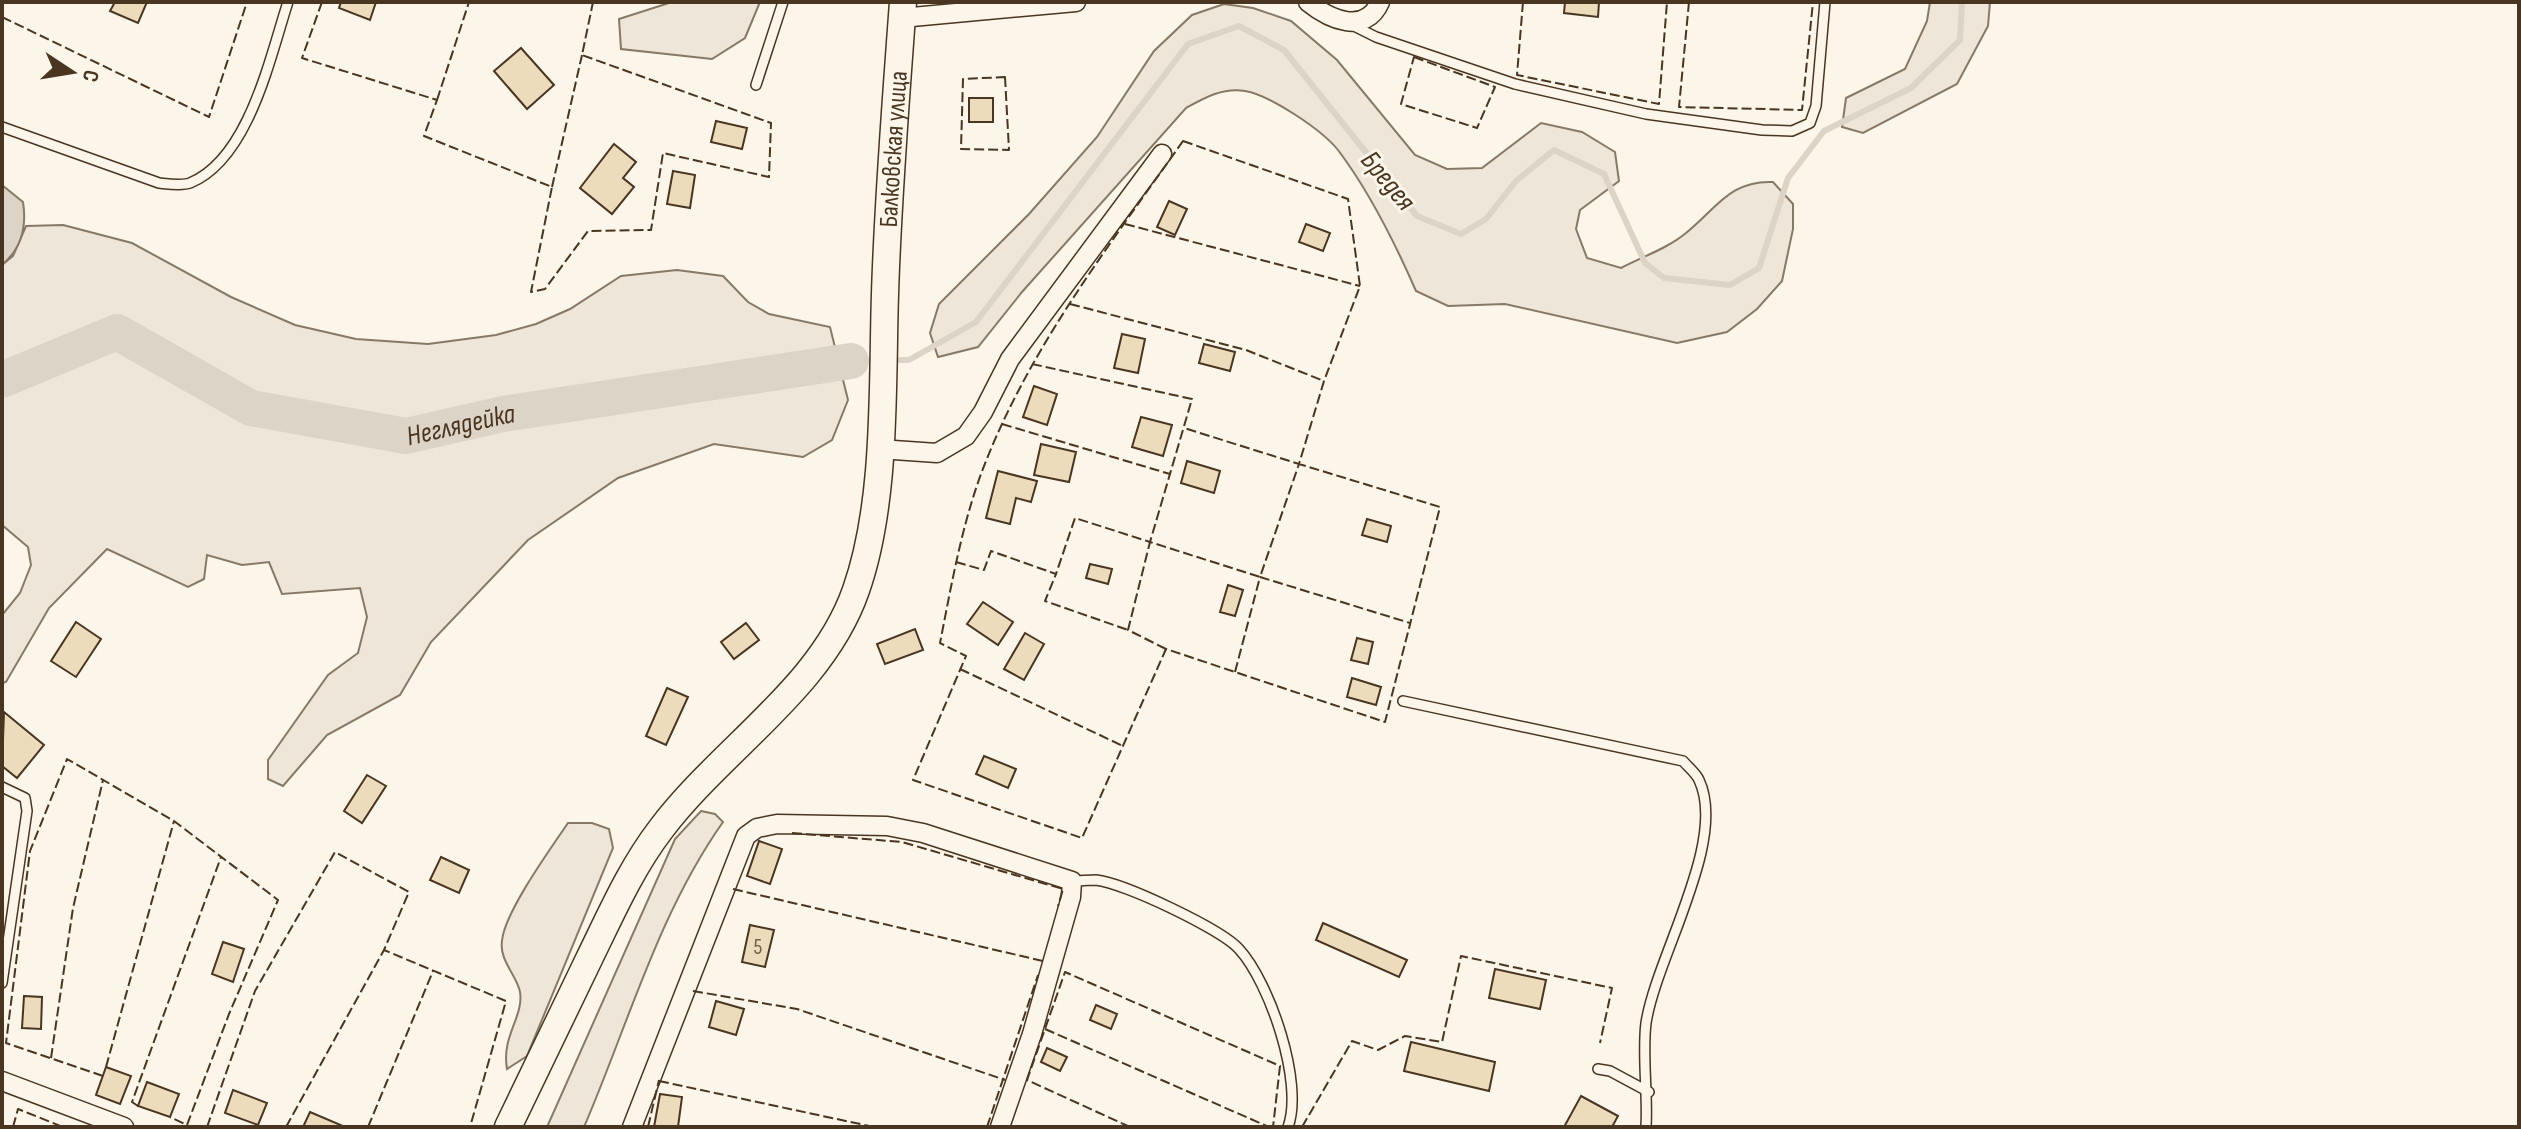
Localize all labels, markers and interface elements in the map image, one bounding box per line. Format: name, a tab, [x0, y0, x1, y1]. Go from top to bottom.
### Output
north arrow	[32, 32, 112, 112]
text: С	[76, 68, 104, 84]
street label: Балковская улица	[874, 70, 915, 228]
water label: Бредея	[1354, 145, 1422, 218]
water label: Неглядейка	[403, 397, 518, 453]
house number: 5	[754, 934, 763, 961]

